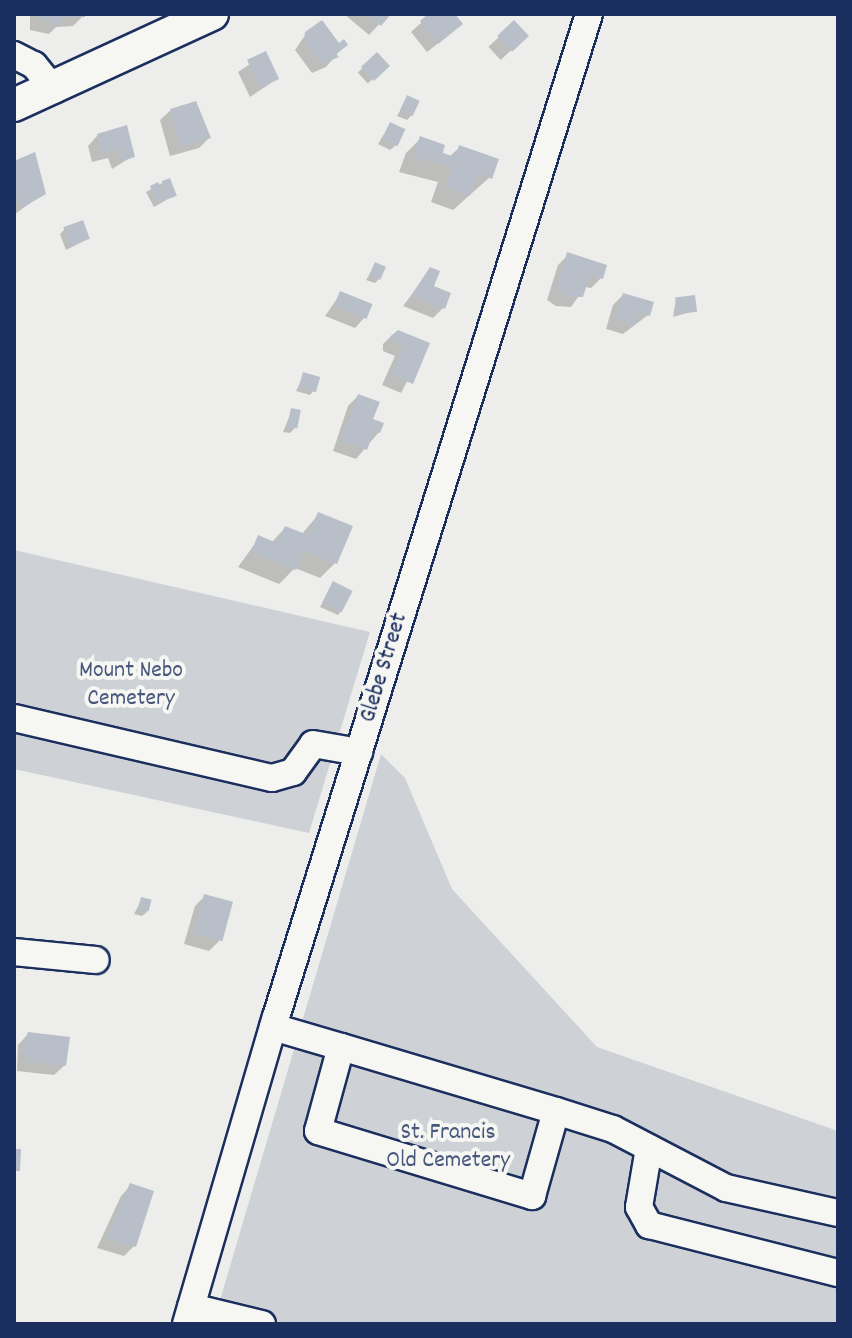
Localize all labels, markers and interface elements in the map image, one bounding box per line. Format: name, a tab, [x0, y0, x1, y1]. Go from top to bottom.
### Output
street label: Glebe Street	[355, 610, 415, 726]
park label: Mount Nebo Cemetery	[79, 658, 183, 714]
park label: St. Francis Old Cemetery	[386, 1120, 510, 1176]

